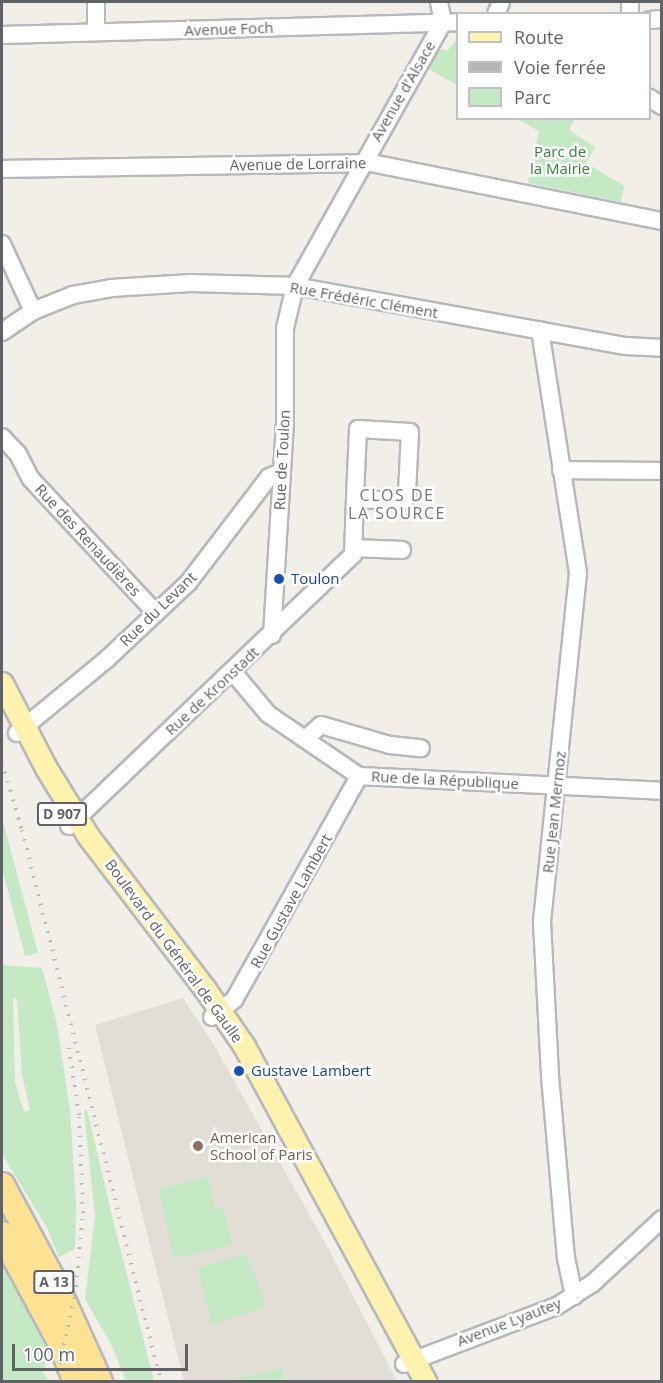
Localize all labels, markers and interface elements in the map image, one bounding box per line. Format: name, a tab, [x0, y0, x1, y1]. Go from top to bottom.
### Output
legend	[456, 12, 651, 120]
street label: Avenue Foch	[184, 18, 274, 40]
text: Route	[514, 25, 564, 49]
street label: Avenue d'Alsace	[367, 38, 439, 144]
text: Voie ferrée	[514, 55, 606, 79]
text: Parc	[514, 85, 551, 109]
park label: Parc de la Mairie	[530, 142, 590, 177]
street label: Avenue de Lorraine	[230, 154, 366, 174]
street label: Rue Frédéric Clément	[288, 278, 440, 322]
street label: Rue de Toulon	[270, 409, 294, 511]
street label: Rue des Renaudières	[31, 480, 145, 600]
district label: CLOS DE LA SOURCE	[348, 485, 446, 523]
street label: Rue du Levant	[116, 568, 200, 650]
place label: Toulon	[291, 570, 339, 588]
marker: Toulon	[272, 572, 286, 586]
street label: Rue de Kronstadt	[162, 643, 262, 739]
street label: Rue Jean Mermoz	[539, 750, 569, 874]
street label: Rue de la République	[371, 767, 519, 793]
road number: D 907	[36, 803, 88, 825]
street label: Rue Gustave Lambert	[247, 831, 335, 971]
street label: Boulevard du Général de Gaulle	[101, 856, 247, 1046]
place label: Gustave Lambert	[251, 1062, 371, 1080]
marker: Gustave Lambert	[232, 1064, 246, 1078]
place label: American School of Paris	[210, 1128, 313, 1163]
marker: American School of Paris	[191, 1139, 205, 1153]
road number: A 13	[33, 1271, 75, 1293]
street label: Avenue Lyautey	[454, 1294, 564, 1350]
scale bar	[15, 1332, 190, 1370]
text: 100 m	[23, 1342, 75, 1366]

